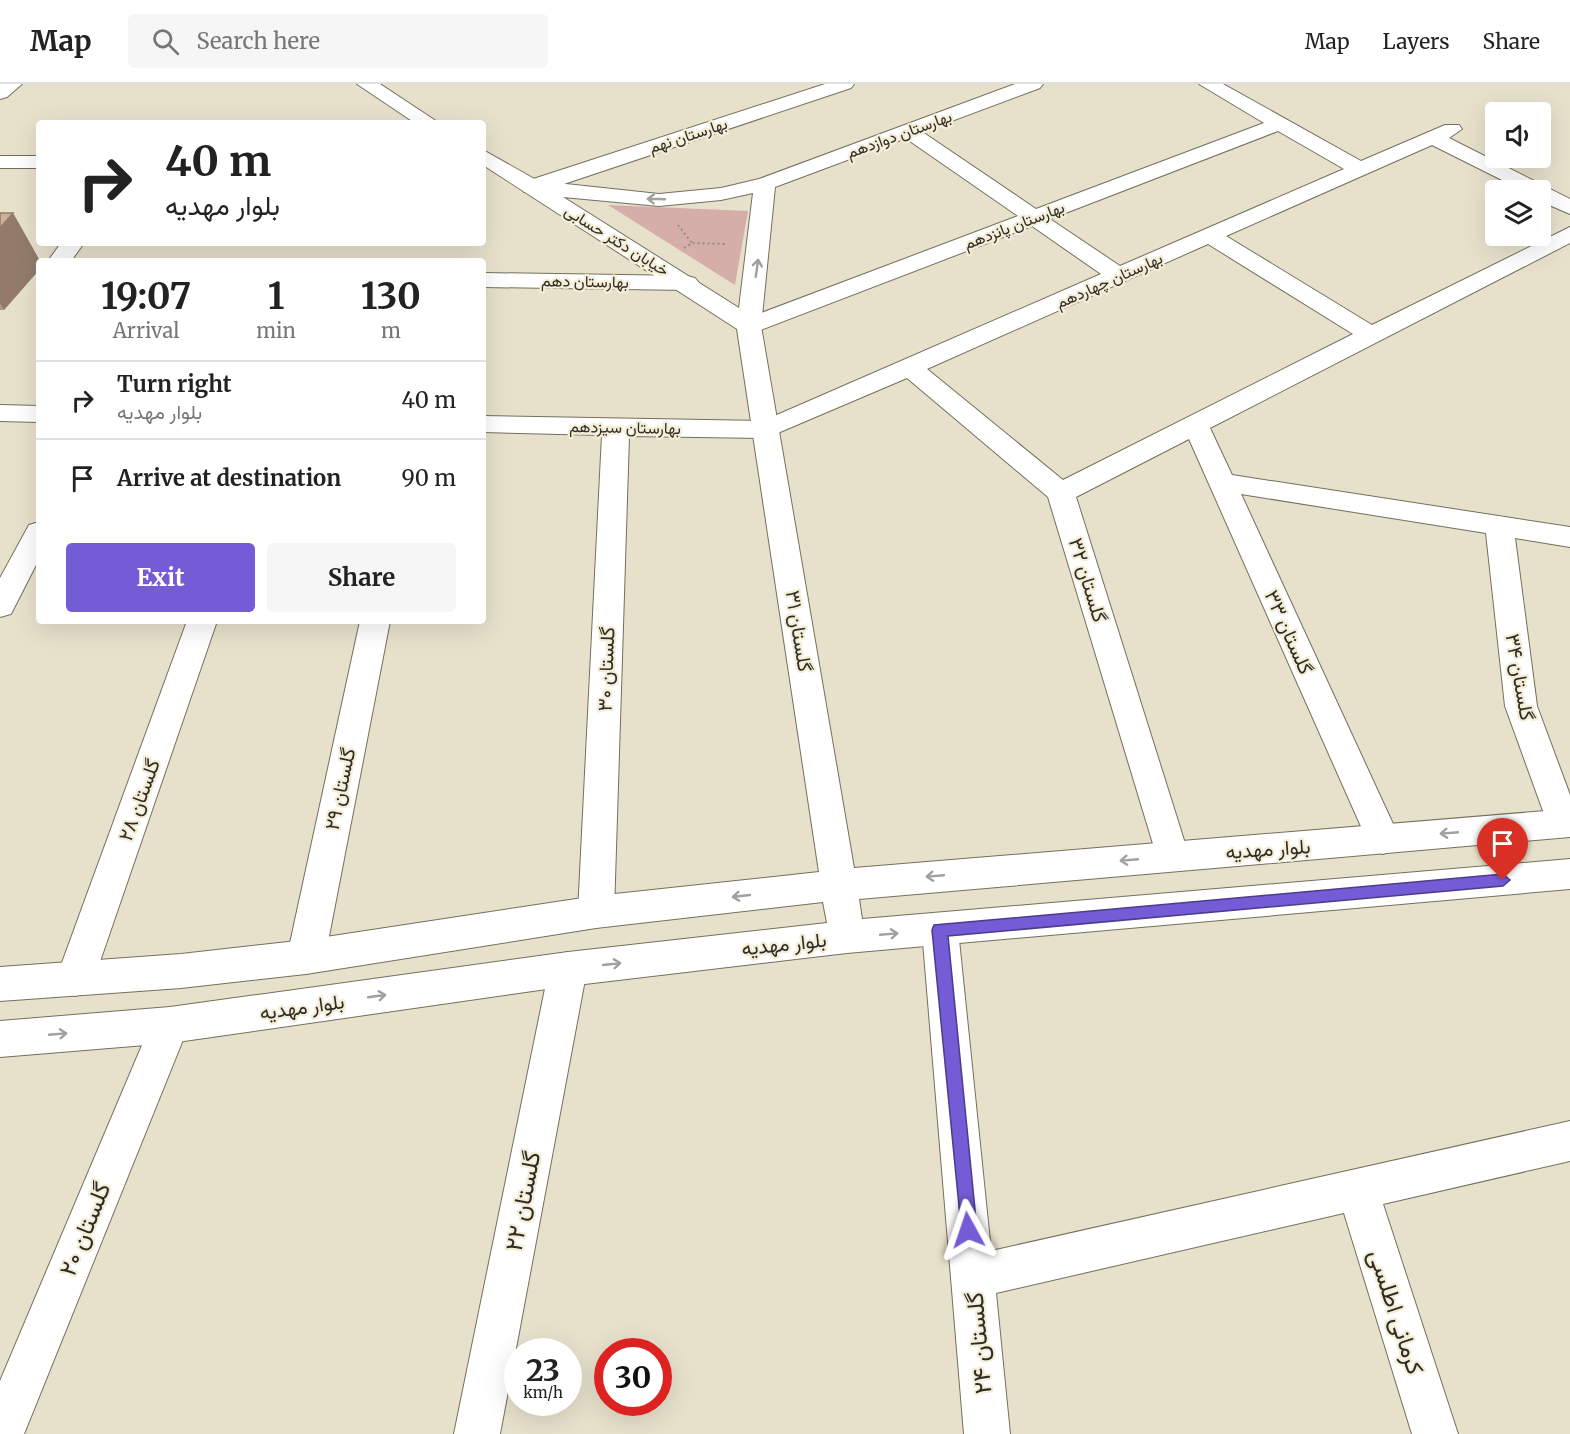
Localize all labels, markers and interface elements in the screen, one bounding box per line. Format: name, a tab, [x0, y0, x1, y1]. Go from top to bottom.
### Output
search box	[128, 14, 548, 68]
text: Map	[30, 23, 92, 59]
icon: search	[149, 25, 182, 58]
text: Search here	[197, 27, 320, 55]
text: Map	[1305, 28, 1350, 55]
text: Layers	[1383, 28, 1450, 55]
text: Share	[1483, 28, 1540, 55]
map controls	[1485, 102, 1551, 246]
button: sound	[1485, 102, 1551, 168]
street label: بهارستان دوازدهم	[844, 106, 955, 163]
street label: بهارستان نهم	[646, 113, 730, 158]
text: 40 m	[165, 135, 271, 187]
icon: right	[66, 144, 144, 222]
button: layers	[1485, 180, 1551, 246]
text: بلوار مهدیه	[165, 188, 280, 222]
one-way arrow	[647, 193, 667, 205]
street label: بهارستان پانزدهم	[961, 197, 1068, 255]
street label: خیابان دکتر حسابی	[560, 200, 673, 281]
street label: بهارستان چهاردهم	[1053, 248, 1166, 314]
one-way arrow	[752, 258, 763, 278]
street label: بهارستان دهم	[541, 270, 629, 293]
text: 19:07	[101, 274, 191, 319]
text: 1	[268, 274, 284, 319]
text: 130	[361, 274, 421, 319]
text: Arrival	[113, 318, 179, 343]
text: min	[256, 318, 296, 343]
text: m	[381, 318, 401, 343]
text: Turn right	[117, 370, 231, 398]
icon: right	[66, 384, 99, 417]
text: 40 m	[401, 386, 456, 414]
text: بلوار مهدیه	[117, 399, 202, 424]
street label: بهارستان سیزدهم	[569, 416, 681, 439]
icon: arrive	[66, 462, 99, 495]
text: Arrive at destination	[117, 464, 341, 492]
text: 90 m	[401, 464, 456, 492]
street label: گلستان ۳۲	[1064, 535, 1113, 625]
button: Exit	[66, 543, 255, 612]
button: Share	[267, 543, 456, 612]
street label: گلستان ۳۳	[1260, 586, 1319, 678]
street label: گلستان ۳۱	[781, 588, 818, 674]
street label: گلستان ۳۰	[592, 626, 619, 712]
street label: گلستان ۳۴	[1501, 631, 1540, 722]
street label: گلستان ۲۹	[319, 745, 360, 832]
street label: گلستان ۲۸	[112, 755, 165, 844]
pin	[1477, 818, 1528, 880]
icon: arrive	[1486, 827, 1519, 860]
one-way arrow	[1439, 828, 1459, 839]
street label: بلوار مهدیه	[1225, 833, 1311, 865]
one-way arrow	[1120, 854, 1140, 865]
one-way arrow	[925, 871, 945, 882]
one-way arrow	[731, 891, 751, 902]
street label: بلوار مهدیه	[740, 927, 828, 961]
one-way arrow	[879, 928, 899, 939]
one-way arrow	[601, 958, 621, 969]
street label: بلوار مهدیه	[258, 988, 346, 1026]
one-way arrow	[367, 991, 386, 1002]
one-way arrow	[48, 1028, 68, 1039]
street label: گلستان ۲۲	[498, 1148, 547, 1253]
street label: گلستان ۲۰	[52, 1177, 117, 1280]
position arrow	[936, 1198, 1000, 1262]
street label: کرمانی اطلسی	[1362, 1245, 1431, 1378]
street label: گلستان ۲۴	[959, 1291, 998, 1395]
speed limit sign: 30	[594, 1338, 672, 1416]
text: 23	[526, 1351, 560, 1389]
text: km/h	[523, 1383, 563, 1402]

